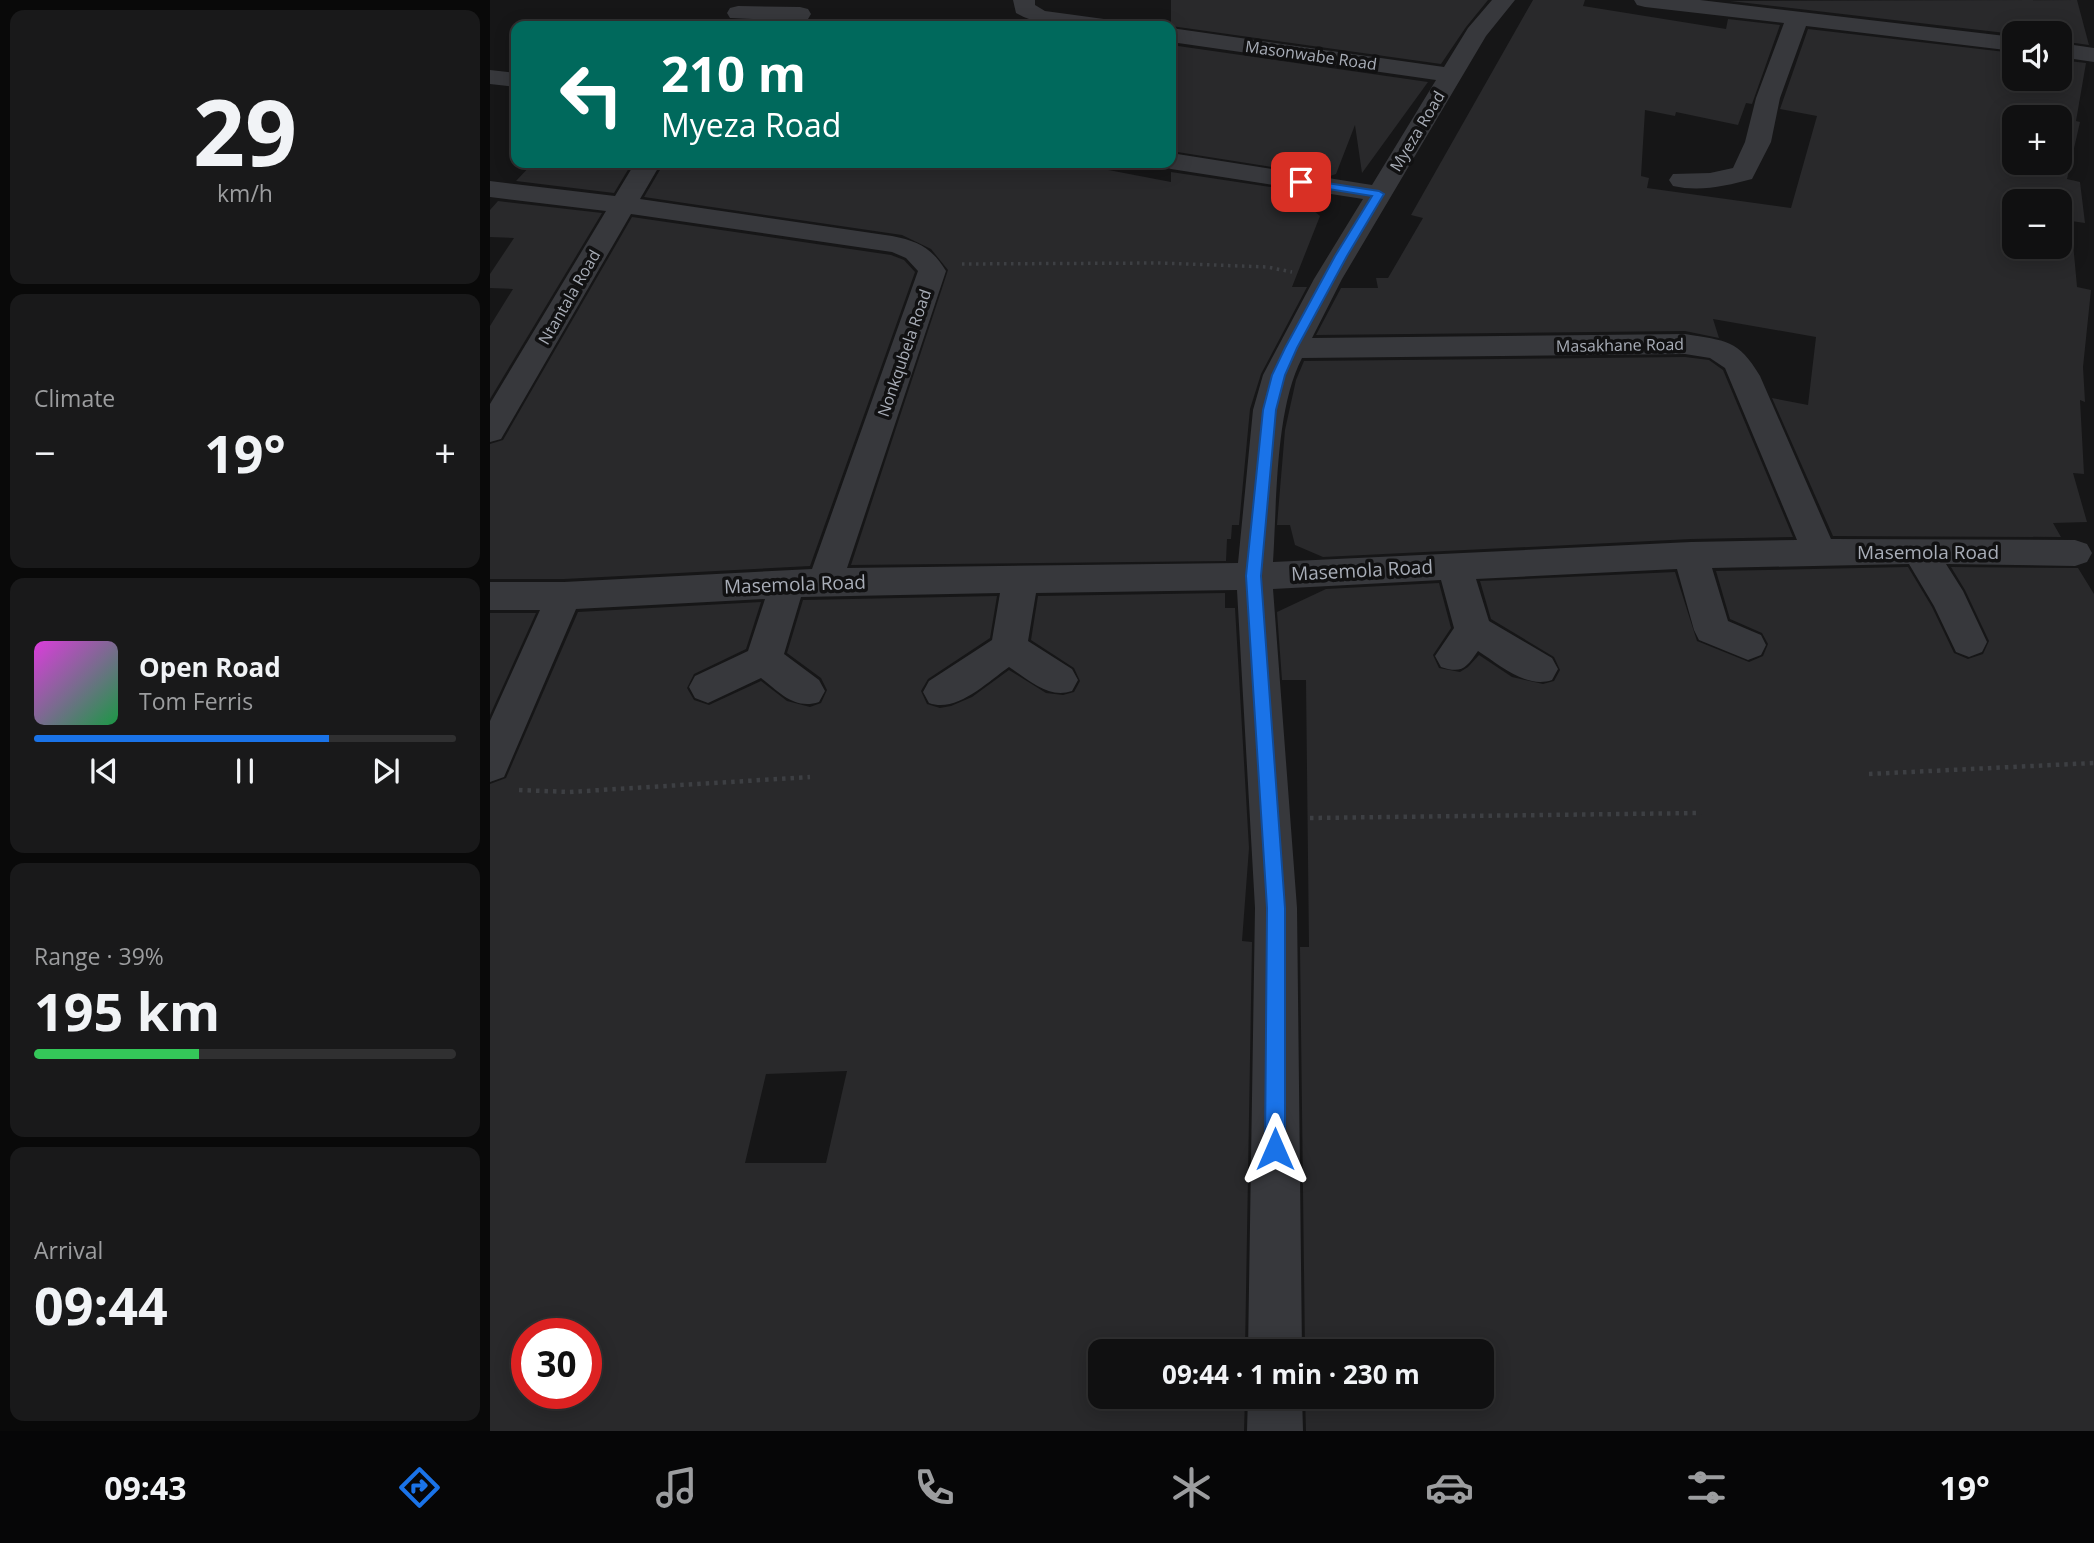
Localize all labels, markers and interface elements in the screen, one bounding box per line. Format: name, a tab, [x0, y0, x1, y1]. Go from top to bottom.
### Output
map controls	[2002, 21, 2072, 259]
button: sound	[2002, 21, 2072, 91]
street label: Masonwabe Road	[1244, 35, 1378, 75]
text: 210 m	[661, 40, 806, 106]
icon: left	[546, 49, 637, 140]
text: 29	[193, 69, 297, 193]
street label: Myeza Road	[1384, 87, 1450, 175]
text: Myeza Road	[661, 103, 841, 146]
button: +	[2002, 105, 2072, 175]
pin	[1271, 152, 1331, 212]
icon: arrive	[1282, 163, 1320, 201]
text: km/h	[217, 177, 273, 209]
button: −	[2002, 189, 2072, 259]
street label: Ntantala Road	[533, 245, 605, 349]
street label: Nonkqubela Road	[872, 286, 936, 420]
street label: Masakhane Road	[1556, 333, 1684, 357]
text: Climate	[34, 382, 115, 414]
text: 19°	[204, 417, 286, 488]
text: −	[34, 426, 56, 478]
text: +	[434, 426, 456, 478]
street label: Masemola Road	[1857, 539, 1999, 565]
street label: Masemola Road	[1290, 553, 1434, 587]
street label: Masemola Road	[724, 569, 866, 599]
text: Open Road	[139, 649, 281, 685]
text: Tom Ferris	[139, 685, 253, 717]
icon: previous	[85, 752, 123, 790]
icon: pause	[226, 752, 264, 790]
icon: next	[367, 752, 405, 790]
text: Range · 39%	[34, 940, 164, 972]
text: 195 km	[34, 975, 220, 1046]
position arrow	[1238, 1112, 1312, 1186]
text: Arrival	[34, 1234, 103, 1266]
text: 09:44	[34, 1269, 168, 1340]
speed limit sign: 30	[511, 1318, 602, 1409]
text: 09:44 · 1 min · 230 m	[1162, 1356, 1420, 1392]
icon: directions	[395, 1463, 444, 1512]
icon: music	[652, 1463, 701, 1512]
icon: phone	[910, 1463, 959, 1512]
icon: climate	[1167, 1463, 1216, 1512]
icon: car	[1425, 1463, 1474, 1512]
icon: filters	[1682, 1463, 1731, 1512]
text: 09:43	[104, 1466, 187, 1509]
text: 19°	[1939, 1466, 1990, 1509]

